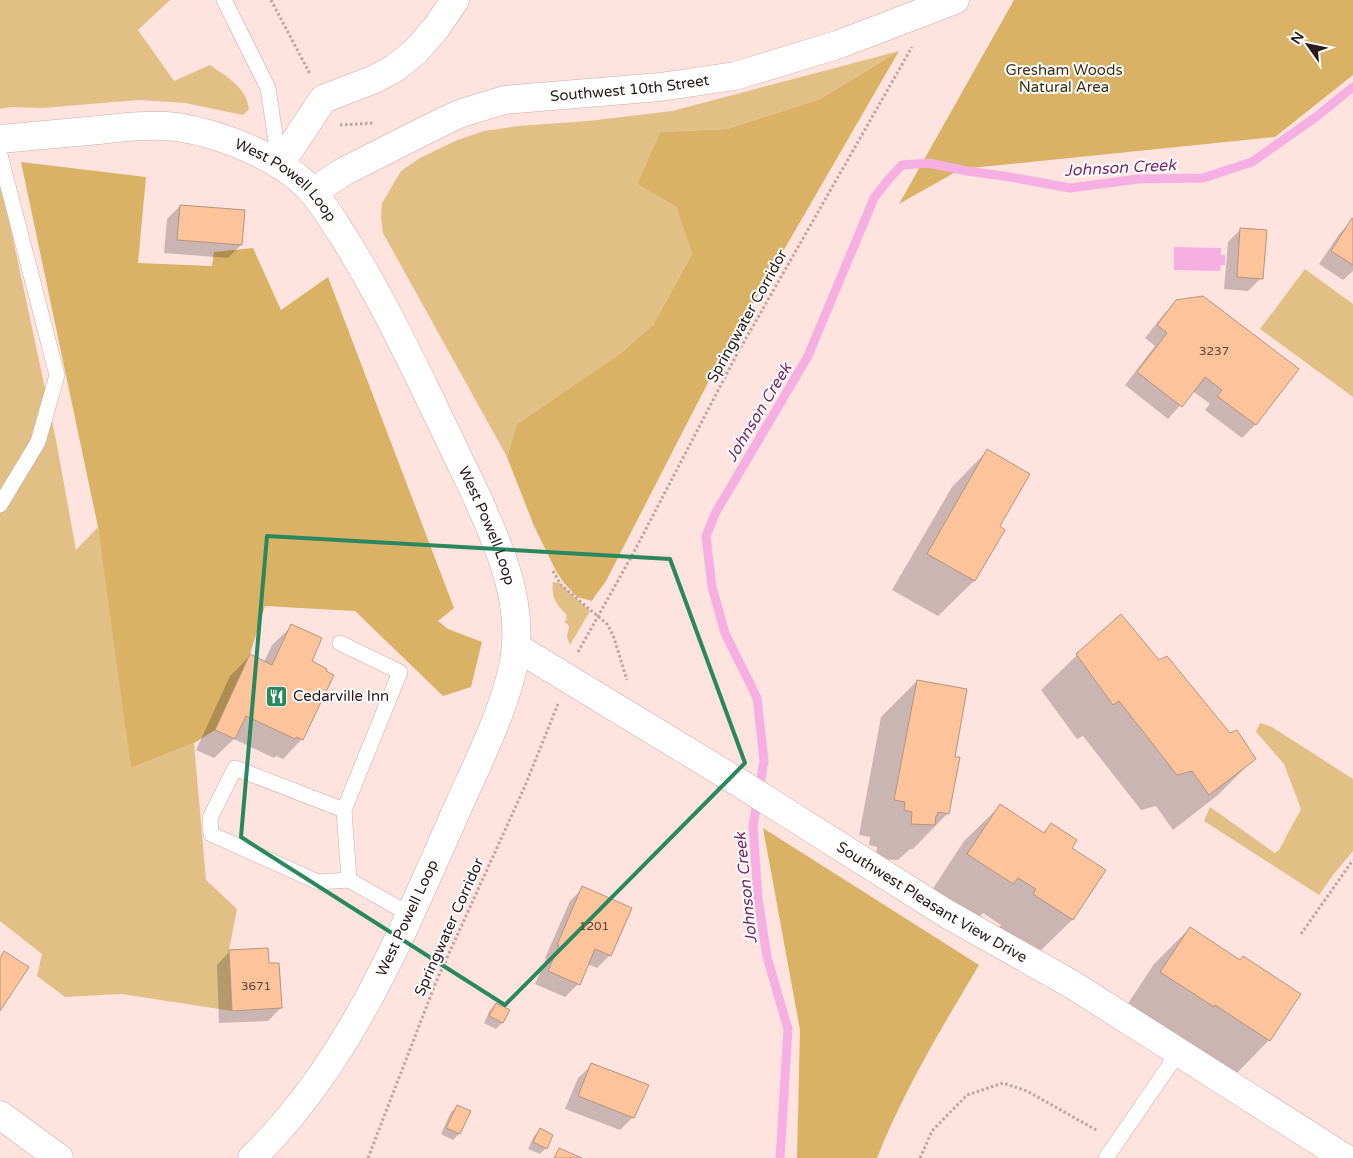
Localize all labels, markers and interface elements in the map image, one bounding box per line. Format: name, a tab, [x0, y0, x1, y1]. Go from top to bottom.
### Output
north arrow	[1283, 20, 1333, 70]
text: N	[1287, 29, 1308, 48]
park label: Gresham Woods Natural Area	[1005, 61, 1123, 96]
street label: Southwest 10th Street	[549, 71, 711, 105]
street label: West Powell Loop	[232, 135, 340, 225]
water label: Johnson Creek	[1064, 155, 1178, 181]
street label: Springwater Corridor	[703, 246, 791, 386]
house number: 3237	[1199, 344, 1229, 358]
water label: Johnson Creek	[722, 358, 797, 466]
street label: West Powell Loop	[455, 463, 519, 587]
restaurant icon: Cedarville Inn	[265, 684, 289, 708]
place label: Cedarville Inn	[293, 687, 389, 705]
water label: Johnson Creek	[730, 830, 762, 944]
street label: Southwest Pleasant View Drive	[833, 838, 1030, 966]
street label: Springwater Corridor	[410, 855, 488, 999]
street label: West Powell Loop	[372, 857, 442, 979]
house number: 1201	[579, 919, 609, 933]
house number: 3671	[241, 979, 271, 993]

